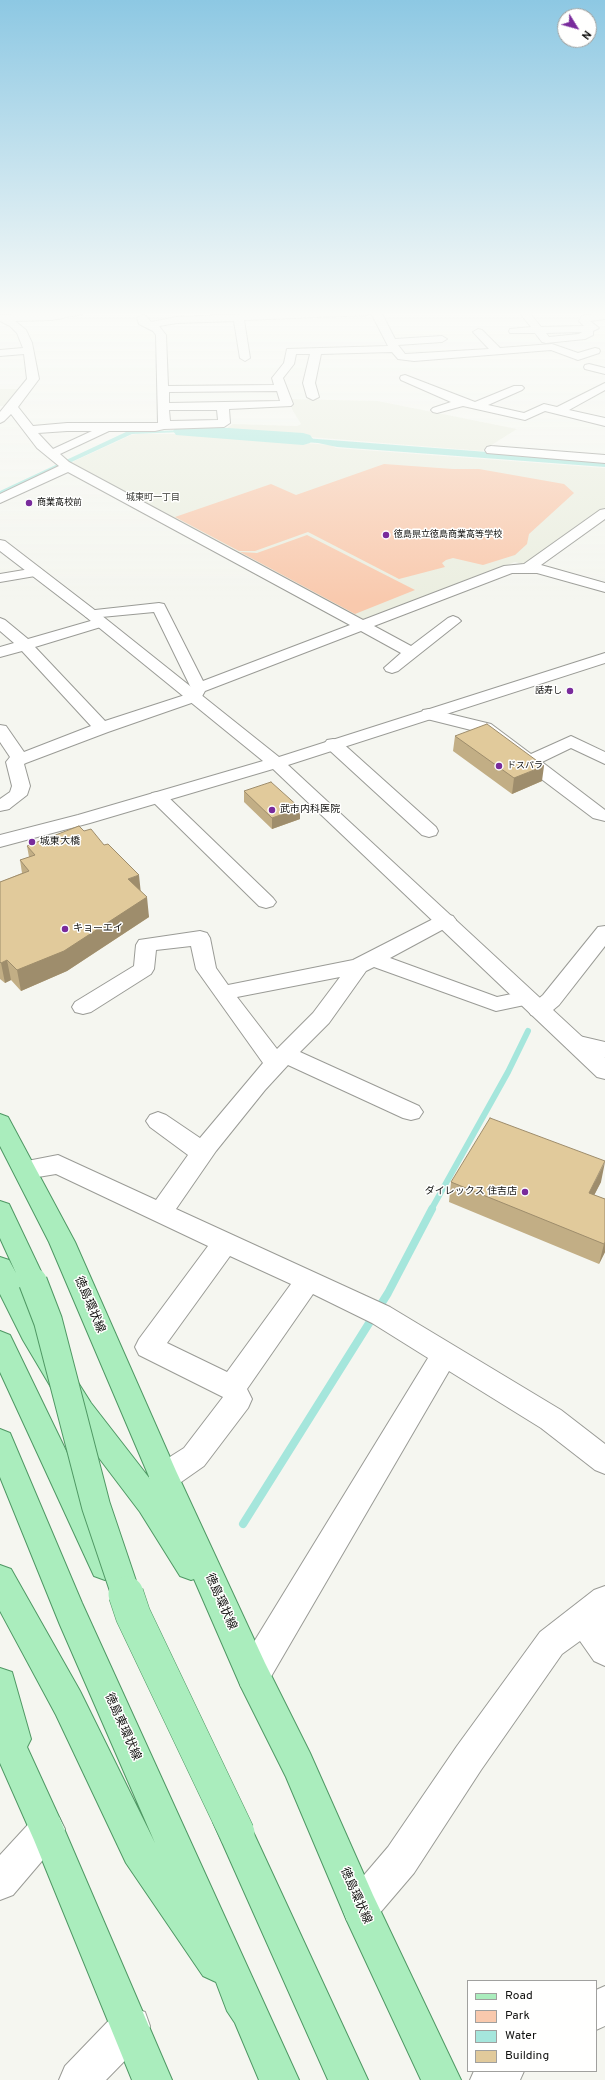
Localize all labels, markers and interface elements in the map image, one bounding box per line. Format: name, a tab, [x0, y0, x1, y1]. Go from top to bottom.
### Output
north arrow	[557, 8, 597, 48]
text: N	[578, 27, 594, 42]
district label: 城東町一丁目	[126, 493, 180, 503]
marker: 商業高校前	[24, 498, 34, 508]
place label: 商業高校前	[37, 498, 82, 508]
marker: 徳島県立徳島商業高等学校	[381, 530, 391, 540]
place label: 徳島県立徳島商業高等学校	[394, 530, 502, 540]
place label: 話寿し	[535, 686, 562, 696]
marker: 話寿し	[565, 686, 575, 696]
marker: ドスパラ	[494, 761, 504, 771]
place label: ドスパラ	[507, 761, 543, 771]
place label: 武市内科医院	[280, 804, 340, 816]
marker: 武市内科医院	[267, 805, 277, 815]
place label: 城東大橋	[40, 836, 80, 848]
marker: 城東大橋	[27, 837, 37, 847]
place label: キョーエイ	[73, 923, 123, 935]
marker: キョーエイ	[60, 924, 70, 934]
place label: ダイレックス 住吉店	[425, 1186, 517, 1198]
marker: ダイレックス 住吉店	[520, 1187, 530, 1197]
street label: 徳島環状線	[71, 1275, 107, 1335]
street label: 徳島環状線	[201, 1572, 239, 1632]
street label: 徳島東環状線	[101, 1691, 143, 1763]
street label: 徳島環状線	[336, 1866, 374, 1926]
legend	[467, 1980, 597, 2072]
text: Road	[505, 1988, 533, 2004]
text: Park	[505, 2008, 530, 2024]
text: Water	[505, 2028, 537, 2044]
text: Building	[505, 2048, 549, 2064]

